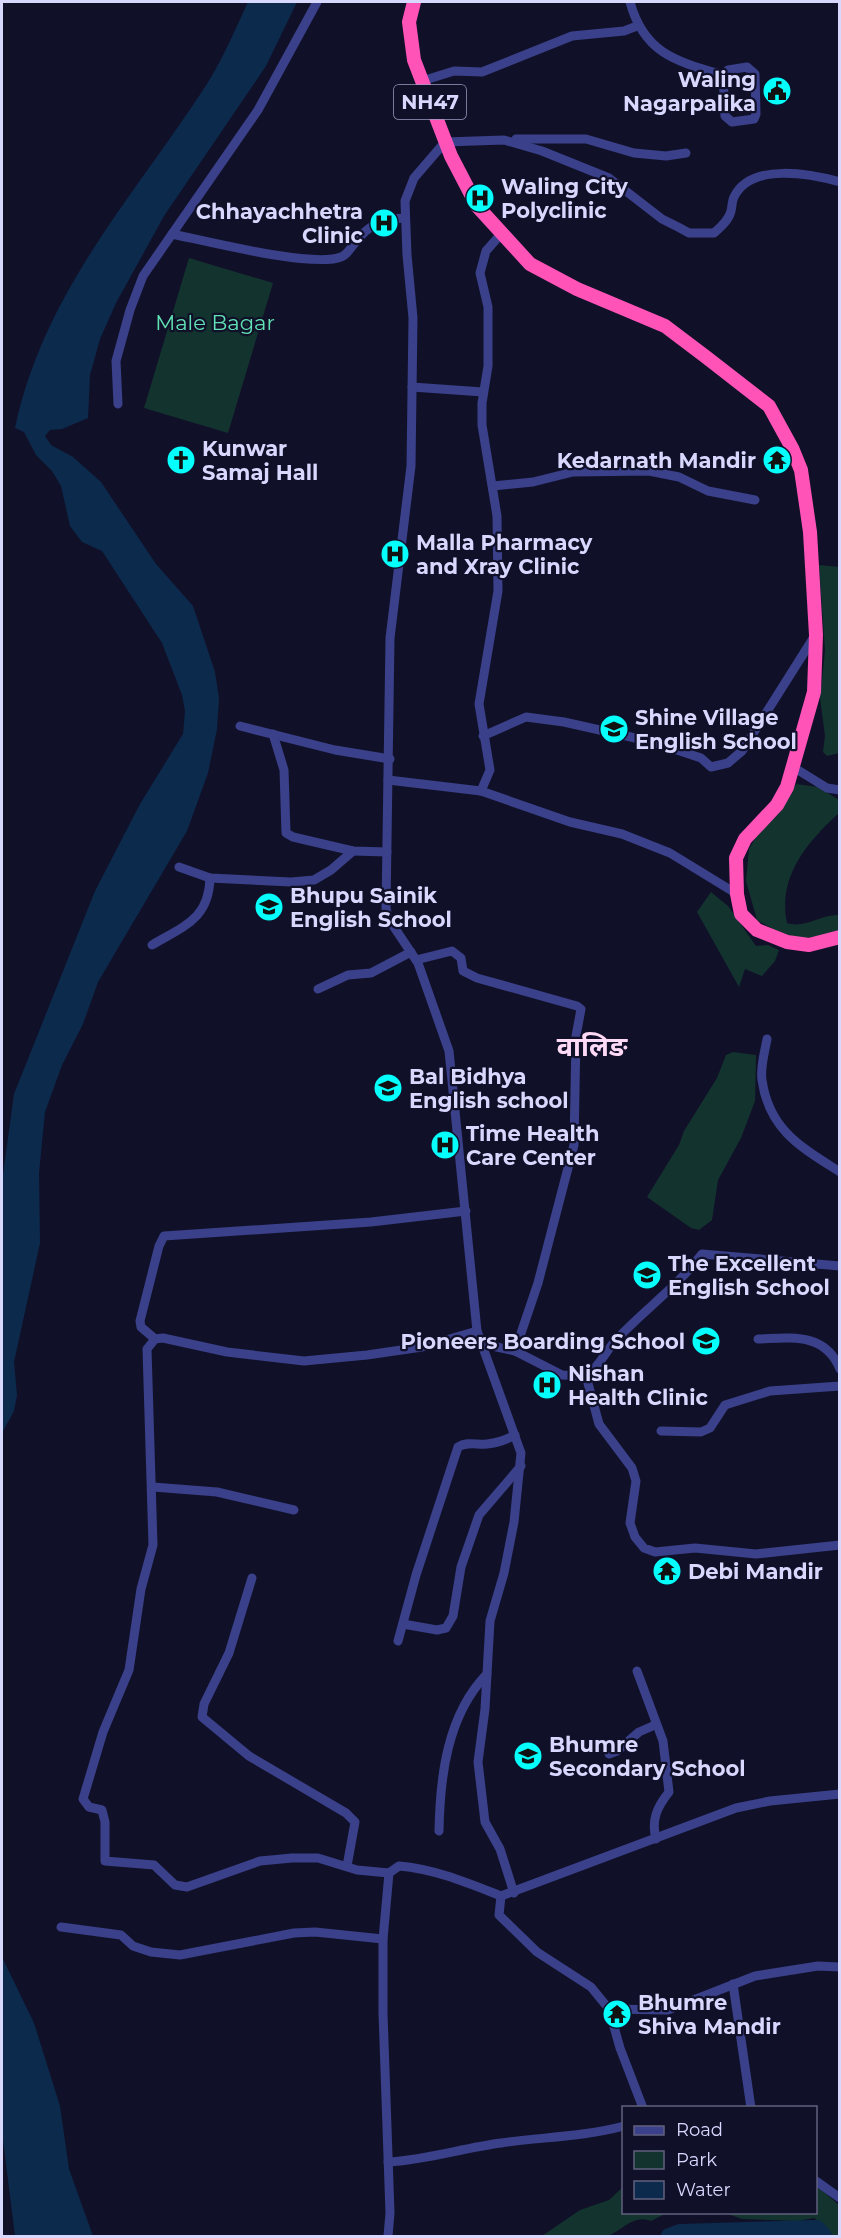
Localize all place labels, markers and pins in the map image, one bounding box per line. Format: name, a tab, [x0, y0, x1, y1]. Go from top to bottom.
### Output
place label: Waling Nagarpalika	[623, 67, 756, 116]
public building icon: Waling Nagarpalika	[761, 75, 793, 107]
place label: Waling City Polyclinic	[501, 174, 628, 223]
hospital icon: Waling City Polyclinic	[464, 182, 496, 214]
place label: Chhayachhetra Clinic	[196, 199, 364, 248]
hospital icon: Chhayachhetra Clinic	[368, 207, 400, 239]
place label: Kunwar Samaj Hall	[202, 436, 318, 485]
church icon: Kunwar Samaj Hall	[165, 444, 197, 476]
temple icon: Kedarnath Mandir	[761, 444, 793, 476]
place label: Kedarnath Mandir	[557, 448, 756, 473]
place label: Malla Pharmacy and Xray Clinic	[416, 530, 593, 579]
hospital icon: Malla Pharmacy and Xray Clinic	[379, 538, 411, 570]
place label: Shine Village English School	[635, 705, 797, 754]
school or university icon: Shine Village English School	[598, 713, 630, 745]
place label: Bhupu Sainik English School	[290, 883, 452, 932]
school or university icon: Bhupu Sainik English School	[253, 891, 285, 923]
place label: Bal Bidhya English school	[409, 1064, 569, 1113]
school or university icon: Bal Bidhya English school	[372, 1072, 404, 1104]
place label: Time Health Care Center	[466, 1121, 599, 1170]
hospital icon: Time Health Care Center	[429, 1129, 461, 1161]
place label: The Excellent English School	[668, 1251, 830, 1300]
school or university icon: The Excellent English School	[631, 1259, 663, 1291]
school or university icon: Pioneers Boarding School	[690, 1325, 722, 1357]
place label: Pioneers Boarding School	[401, 1329, 685, 1354]
place label: Nishan Health Clinic	[568, 1361, 708, 1410]
hospital icon: Nishan Health Clinic	[531, 1369, 563, 1401]
temple icon: Debi Mandir	[651, 1555, 683, 1587]
place label: Debi Mandir	[688, 1559, 823, 1584]
place label: Bhumre Secondary School	[549, 1732, 745, 1781]
school or university icon: Bhumre Secondary School	[512, 1740, 544, 1772]
place label: Bhumre Shiva Mandir	[638, 1990, 781, 2039]
temple icon: Bhumre Shiva Mandir	[601, 1998, 633, 2030]

